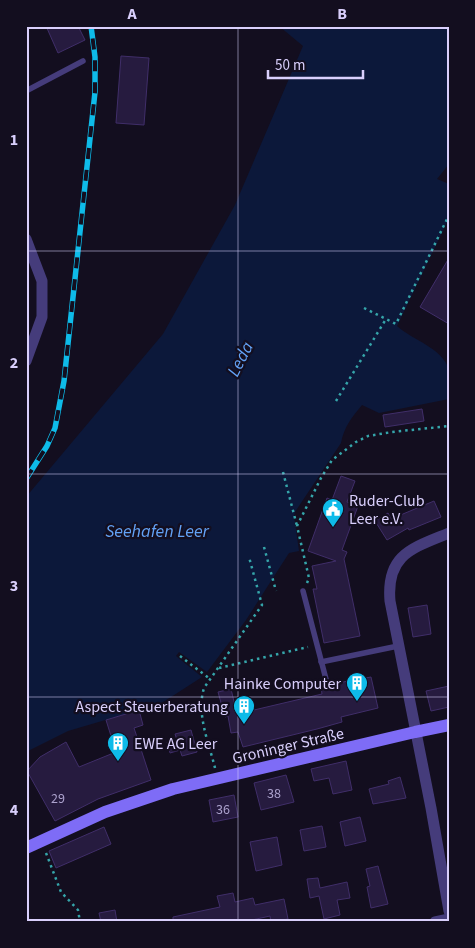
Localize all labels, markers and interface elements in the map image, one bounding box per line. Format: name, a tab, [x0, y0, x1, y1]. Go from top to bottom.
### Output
text: A	[126, 3, 137, 25]
text: B	[337, 3, 347, 25]
scale bar	[268, 48, 362, 80]
text: 50 m	[275, 55, 305, 76]
text: 1	[10, 129, 18, 151]
water label: Leda	[221, 337, 260, 381]
text: 2	[10, 352, 18, 374]
place label: Ruder-Club Leer e.V.	[349, 490, 425, 530]
public building icon: Ruder-Club Leer e.V.	[321, 497, 345, 528]
water label: Seehafen Leer	[105, 519, 210, 544]
text: 3	[10, 575, 18, 597]
building icon: Hainke Computer	[345, 671, 369, 702]
place label: Hainke Computer	[224, 673, 341, 695]
building icon: Aspect Steuerberatung	[232, 694, 256, 725]
place label: Aspect Steuerberatung	[75, 696, 228, 718]
street label: Groninger Straße	[230, 722, 346, 770]
building icon: EWE AG Leer	[106, 731, 130, 762]
place label: EWE AG Leer	[134, 733, 218, 755]
house number: 38	[267, 784, 281, 804]
house number: 29	[51, 789, 65, 809]
text: 4	[10, 799, 19, 821]
house number: 36	[216, 800, 230, 820]

